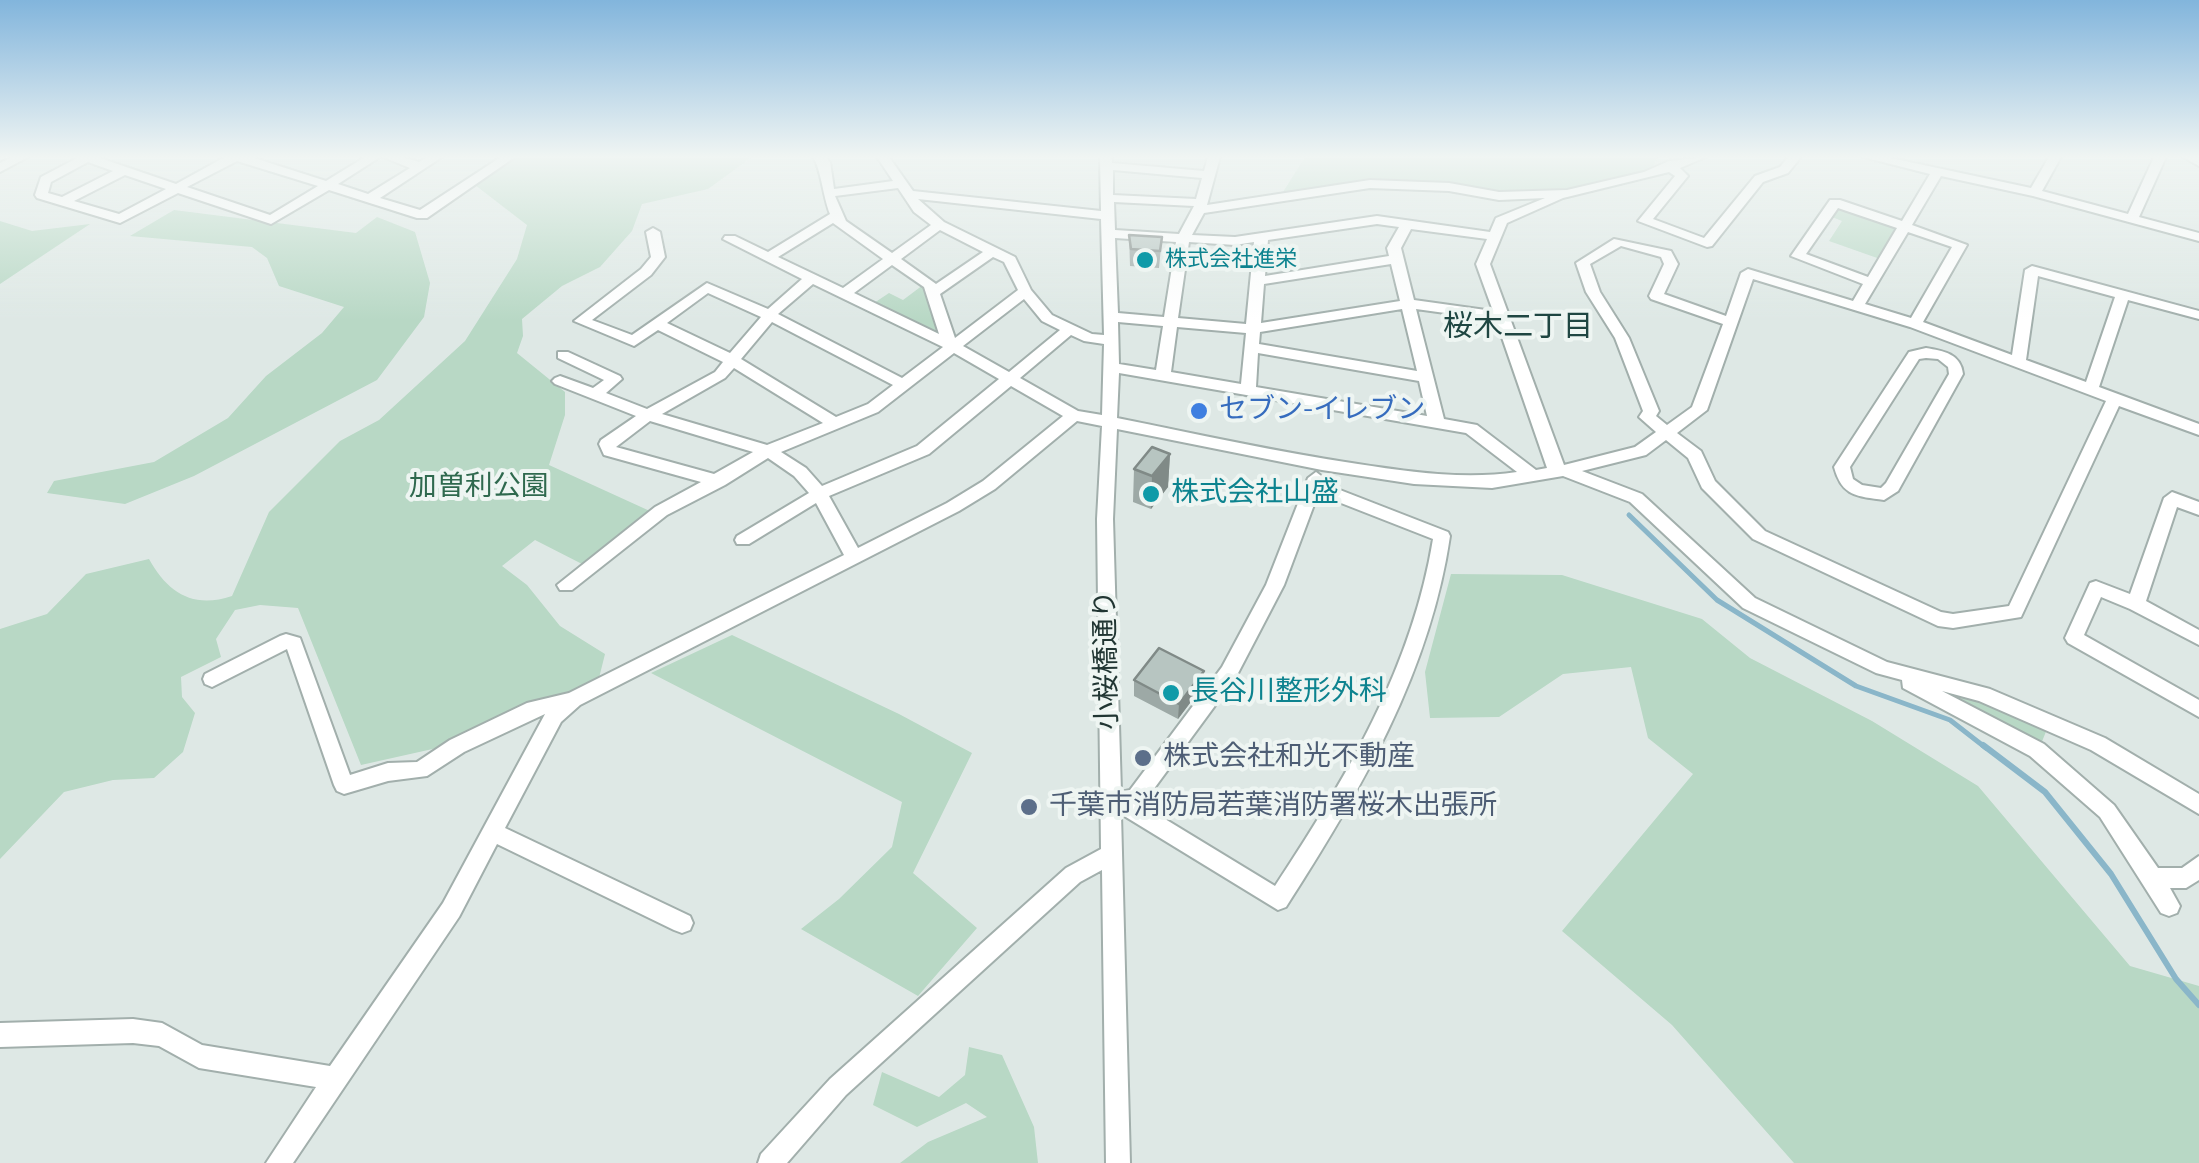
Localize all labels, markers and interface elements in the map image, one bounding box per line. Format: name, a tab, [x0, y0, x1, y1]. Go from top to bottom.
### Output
place label: 株式会社進栄	[1165, 247, 1297, 273]
marker: 株式会社進栄	[1134, 249, 1156, 271]
district label: 桜木二丁目	[1443, 310, 1593, 346]
place label: セブン-イレブン	[1219, 394, 1425, 428]
marker: セブン-イレブン	[1188, 400, 1210, 422]
park label: 加曽利公園	[409, 471, 549, 505]
place label: 株式会社山盛	[1171, 477, 1339, 511]
marker: 株式会社山盛	[1140, 483, 1162, 505]
street label: 小桜橋通り	[1090, 590, 1126, 730]
place label: 長谷川整形外科	[1191, 676, 1387, 710]
marker: 長谷川整形外科	[1160, 682, 1182, 704]
place label: 株式会社和光不動産	[1163, 741, 1415, 775]
marker: 株式会社和光不動産	[1132, 747, 1154, 769]
place label: 千葉市消防局若葉消防署桜木出張所	[1049, 790, 1497, 824]
marker: 千葉市消防局若葉消防署桜木出張所	[1018, 796, 1040, 818]

